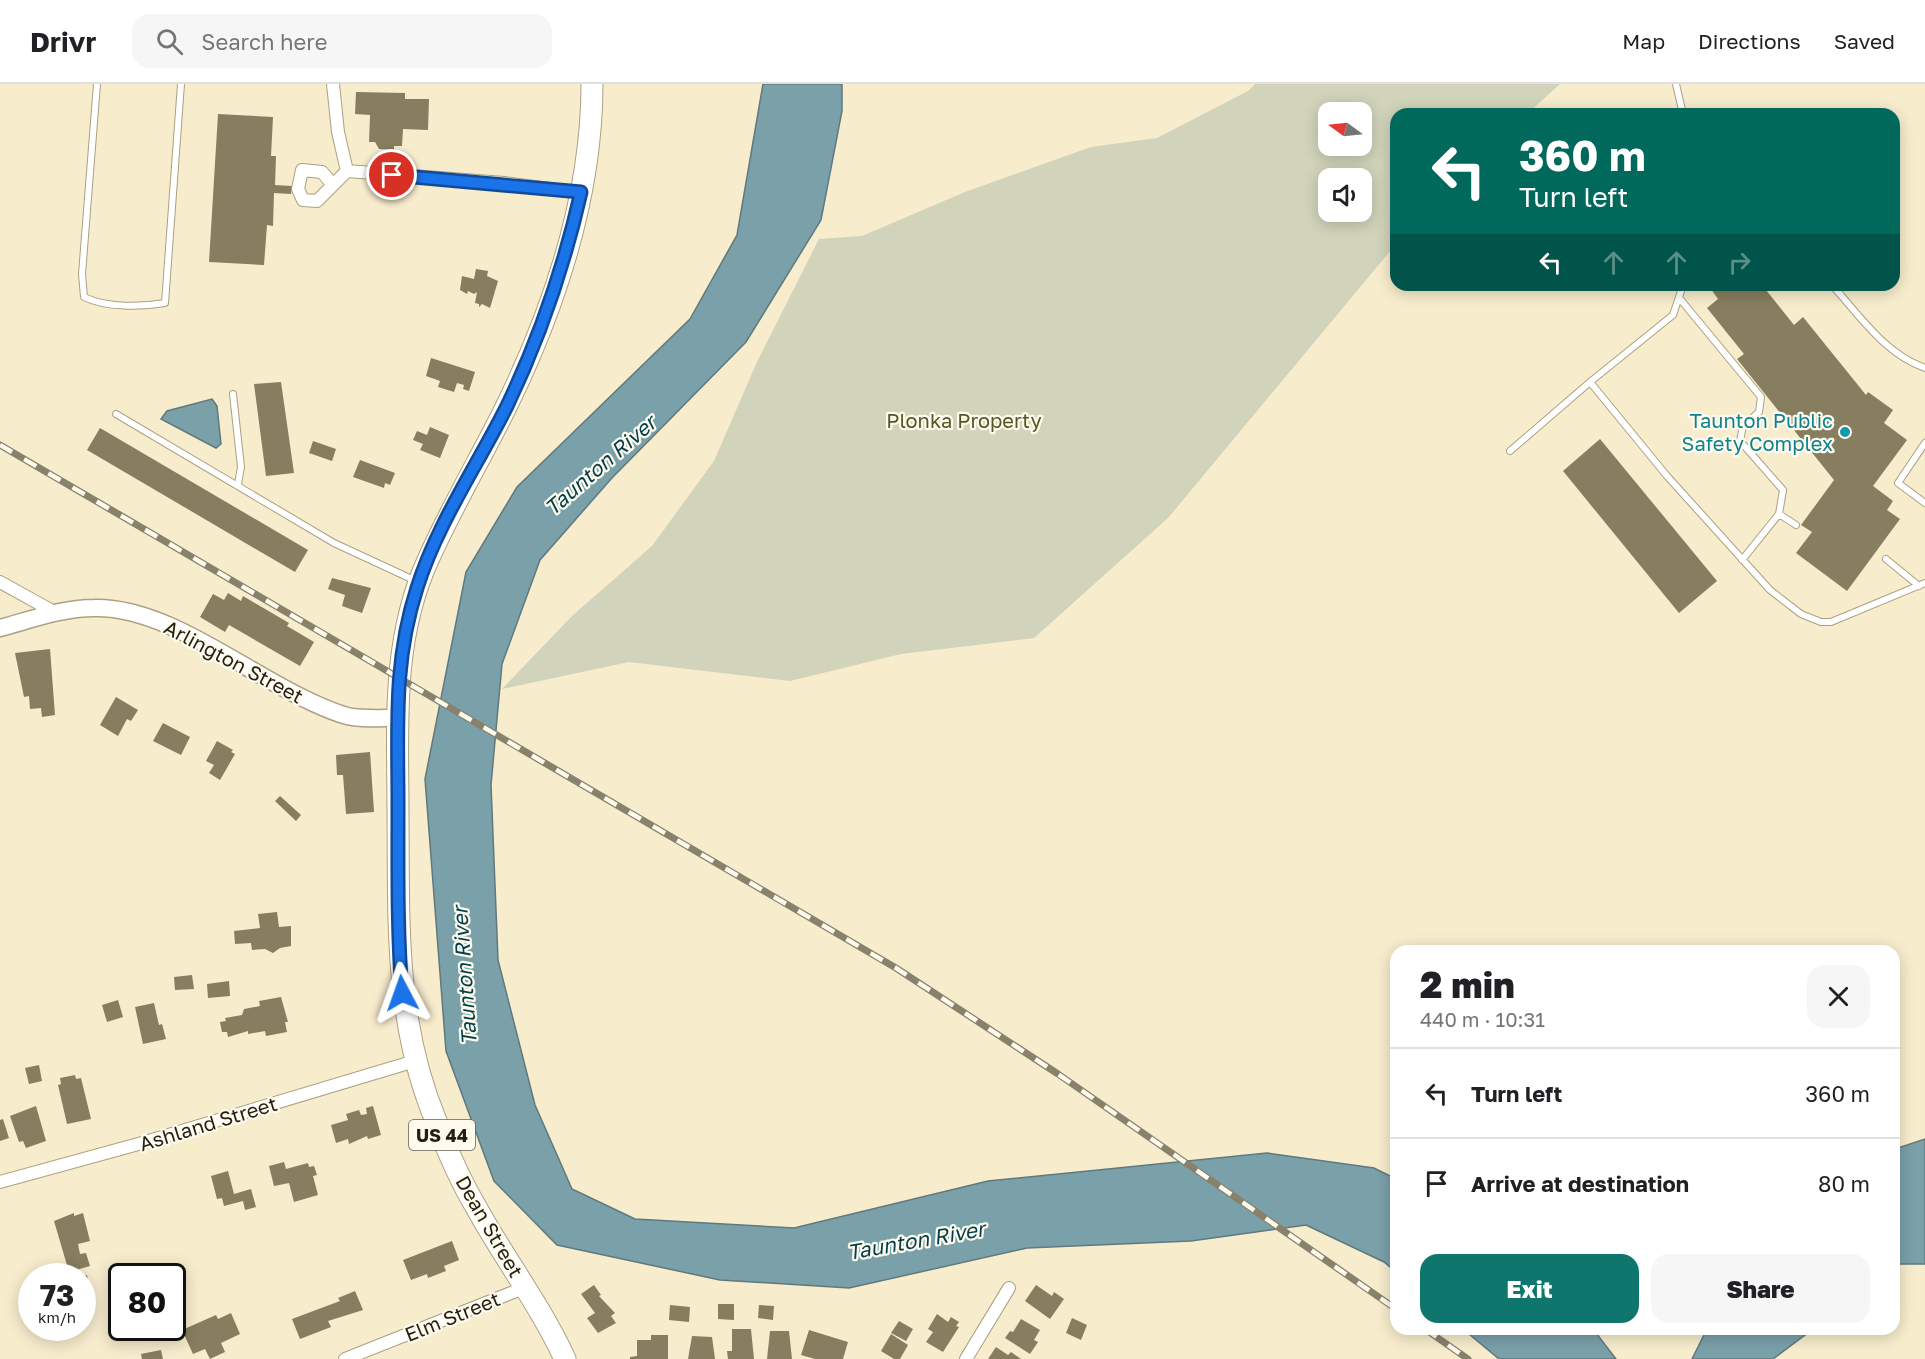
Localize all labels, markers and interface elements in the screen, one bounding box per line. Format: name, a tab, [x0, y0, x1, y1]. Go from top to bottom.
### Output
search box	[132, 14, 552, 68]
text: Drivr	[30, 25, 96, 58]
icon: search	[153, 25, 186, 58]
text: Search here	[201, 28, 327, 55]
text: Map	[1622, 28, 1665, 54]
text: Directions	[1698, 28, 1801, 54]
text: Saved	[1834, 28, 1895, 54]
north arrow	[1318, 102, 1372, 156]
map controls	[1318, 102, 1372, 222]
text: 360 m	[1519, 130, 1646, 180]
icon: left	[1420, 132, 1498, 210]
pin	[366, 149, 417, 200]
icon: arrive	[375, 158, 408, 191]
button: sound	[1318, 168, 1372, 222]
text: Turn left	[1519, 181, 1628, 213]
icon: left	[1534, 246, 1567, 279]
icon: ahead	[1597, 246, 1630, 279]
icon: ahead	[1660, 246, 1693, 279]
icon: right	[1723, 246, 1756, 279]
water label: Taunton River	[539, 408, 663, 520]
park label: Plonka Property	[886, 408, 1042, 432]
place label: Taunton Public Safety Complex	[1682, 408, 1833, 455]
marker: Taunton Public Safety Complex	[1838, 425, 1852, 439]
street label: Arlington Street	[160, 614, 308, 708]
water label: Taunton River	[446, 903, 482, 1046]
position arrow	[370, 961, 434, 1025]
text: 2 min	[1420, 963, 1515, 1006]
button: close	[1807, 965, 1870, 1028]
text: 440 m · 10:31	[1420, 1007, 1545, 1031]
icon: left	[1420, 1077, 1453, 1110]
text: Turn left	[1471, 1080, 1562, 1107]
text: 360 m	[1805, 1080, 1870, 1107]
street label: Ashland Street	[136, 1091, 280, 1155]
road number: US 44	[409, 1120, 475, 1150]
icon: arrive	[1420, 1167, 1453, 1200]
text: Arrive at destination	[1471, 1170, 1689, 1197]
text: 80 m	[1818, 1170, 1870, 1197]
street label: Dean Street	[451, 1171, 529, 1281]
water label: Taunton River	[845, 1215, 990, 1265]
button: Exit	[1420, 1254, 1639, 1323]
button: Share	[1651, 1254, 1870, 1323]
speed limit sign: 80	[108, 1263, 186, 1341]
text: 73	[40, 1277, 74, 1313]
street label: Elm Street	[401, 1286, 503, 1346]
text: km/h	[38, 1308, 76, 1326]

